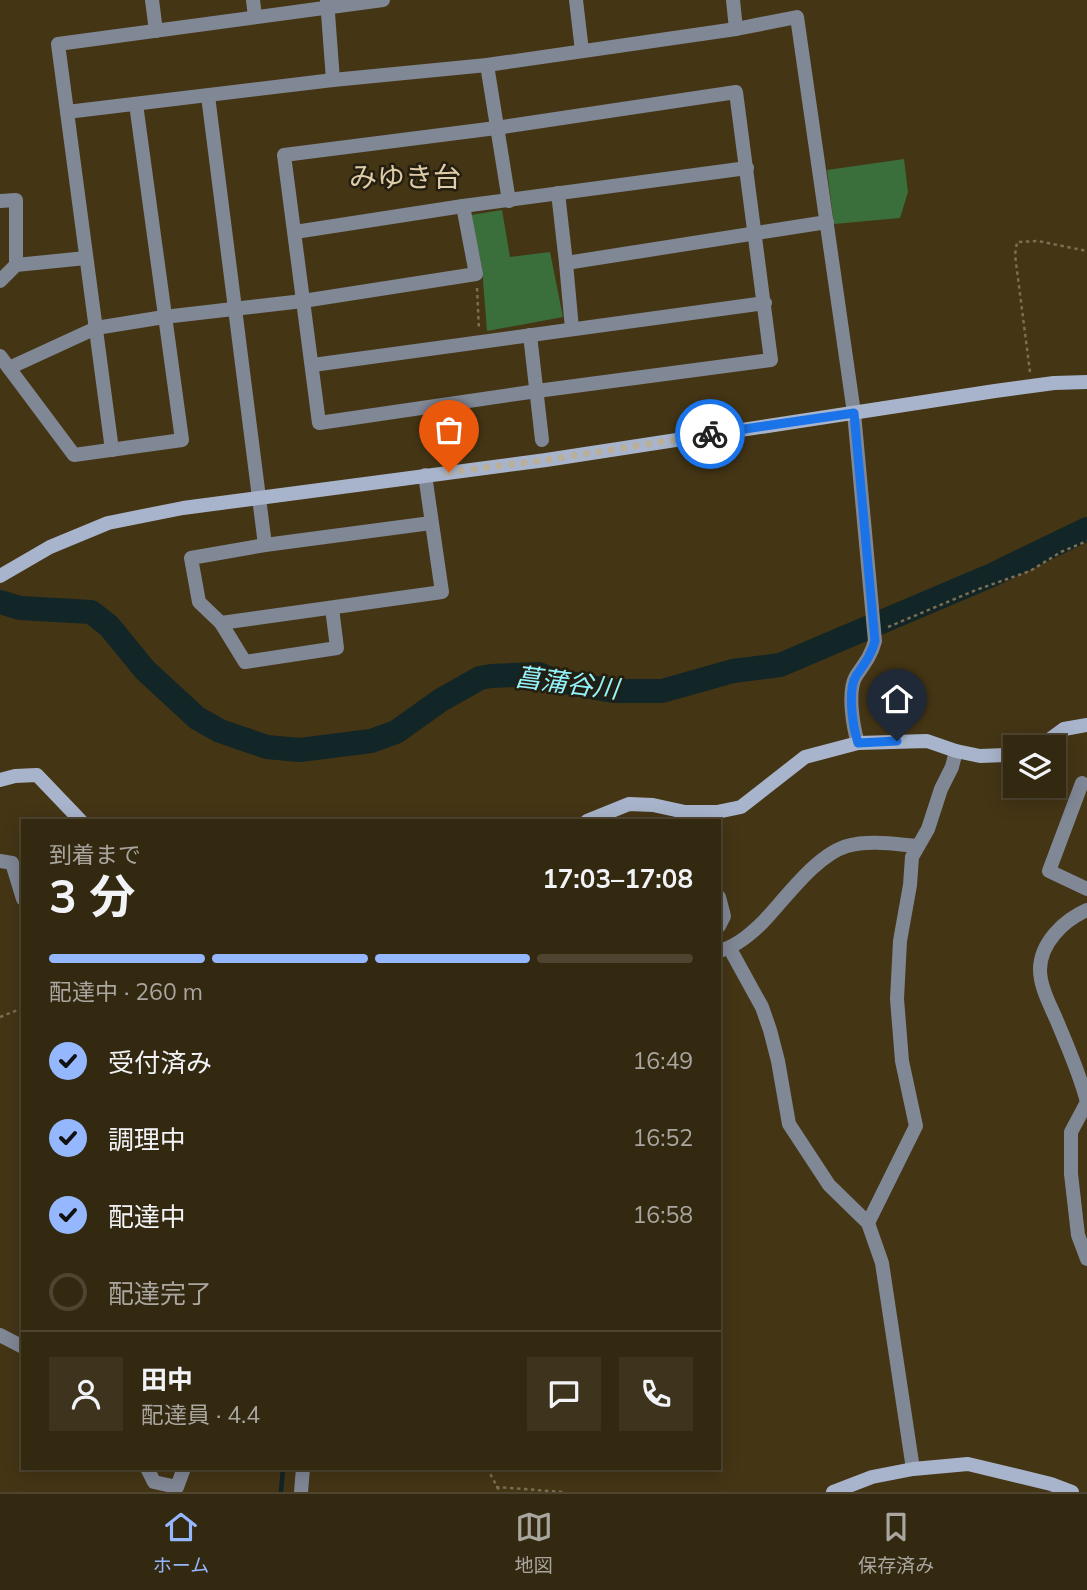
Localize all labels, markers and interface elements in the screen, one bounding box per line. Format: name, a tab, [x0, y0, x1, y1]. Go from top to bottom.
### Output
district label: みゆき台	[349, 159, 461, 194]
courier	[675, 399, 745, 469]
pin	[419, 400, 479, 472]
icon: bag	[430, 411, 468, 449]
icon: bike	[691, 415, 729, 453]
water label: 菖蒲谷川	[513, 660, 624, 706]
pin	[867, 669, 927, 741]
icon: home	[878, 680, 916, 718]
map controls	[1003, 735, 1066, 798]
button: layers	[1003, 735, 1066, 798]
text: 到着まで	[49, 840, 141, 869]
text: 17:03–17:08	[542, 862, 693, 895]
text: 3 分	[49, 867, 135, 925]
text: 配達中 · 260 m	[49, 977, 203, 1006]
icon: check	[49, 1042, 87, 1080]
text: 受付済み	[108, 1046, 212, 1079]
text: 16:49	[633, 1046, 693, 1075]
icon: check	[49, 1119, 87, 1157]
text: 調理中	[108, 1123, 186, 1156]
text: 16:52	[633, 1123, 693, 1152]
icon: check	[49, 1196, 87, 1234]
text: 配達中	[108, 1200, 186, 1233]
text: 16:58	[633, 1200, 693, 1229]
text: 配達完了	[108, 1277, 212, 1310]
button: person	[49, 1357, 123, 1431]
button: chat	[527, 1357, 601, 1431]
button: phone	[619, 1357, 693, 1431]
text: 田中	[141, 1363, 193, 1396]
text: 配達員 · 4.4	[141, 1400, 260, 1429]
tab: ホーム	[153, 1508, 209, 1577]
tab: 地図	[515, 1508, 553, 1577]
tab: 保存済み	[858, 1508, 934, 1577]

